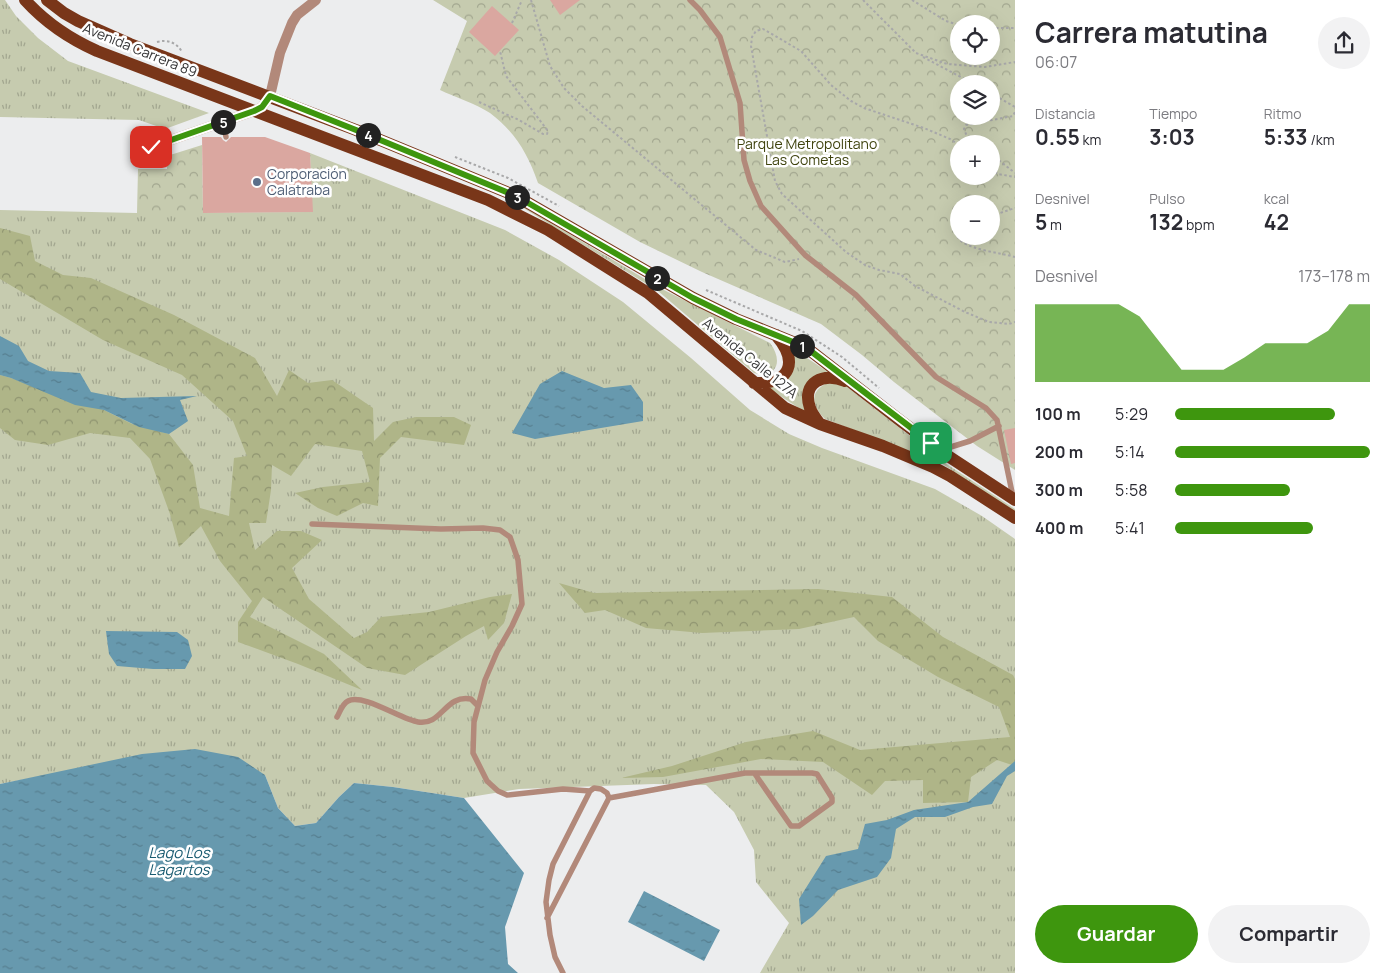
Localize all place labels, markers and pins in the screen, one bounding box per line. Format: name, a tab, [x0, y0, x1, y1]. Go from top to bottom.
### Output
pin: 5	[210, 110, 236, 134]
pin: 4	[356, 122, 380, 148]
pin	[130, 126, 172, 168]
place label: Corporación Calatraba	[267, 164, 347, 199]
marker: Corporación Calatraba	[251, 176, 263, 188]
pin: 3	[504, 184, 530, 210]
pin: 2	[644, 266, 670, 290]
pin: 1	[790, 334, 814, 358]
pin	[910, 422, 952, 464]

